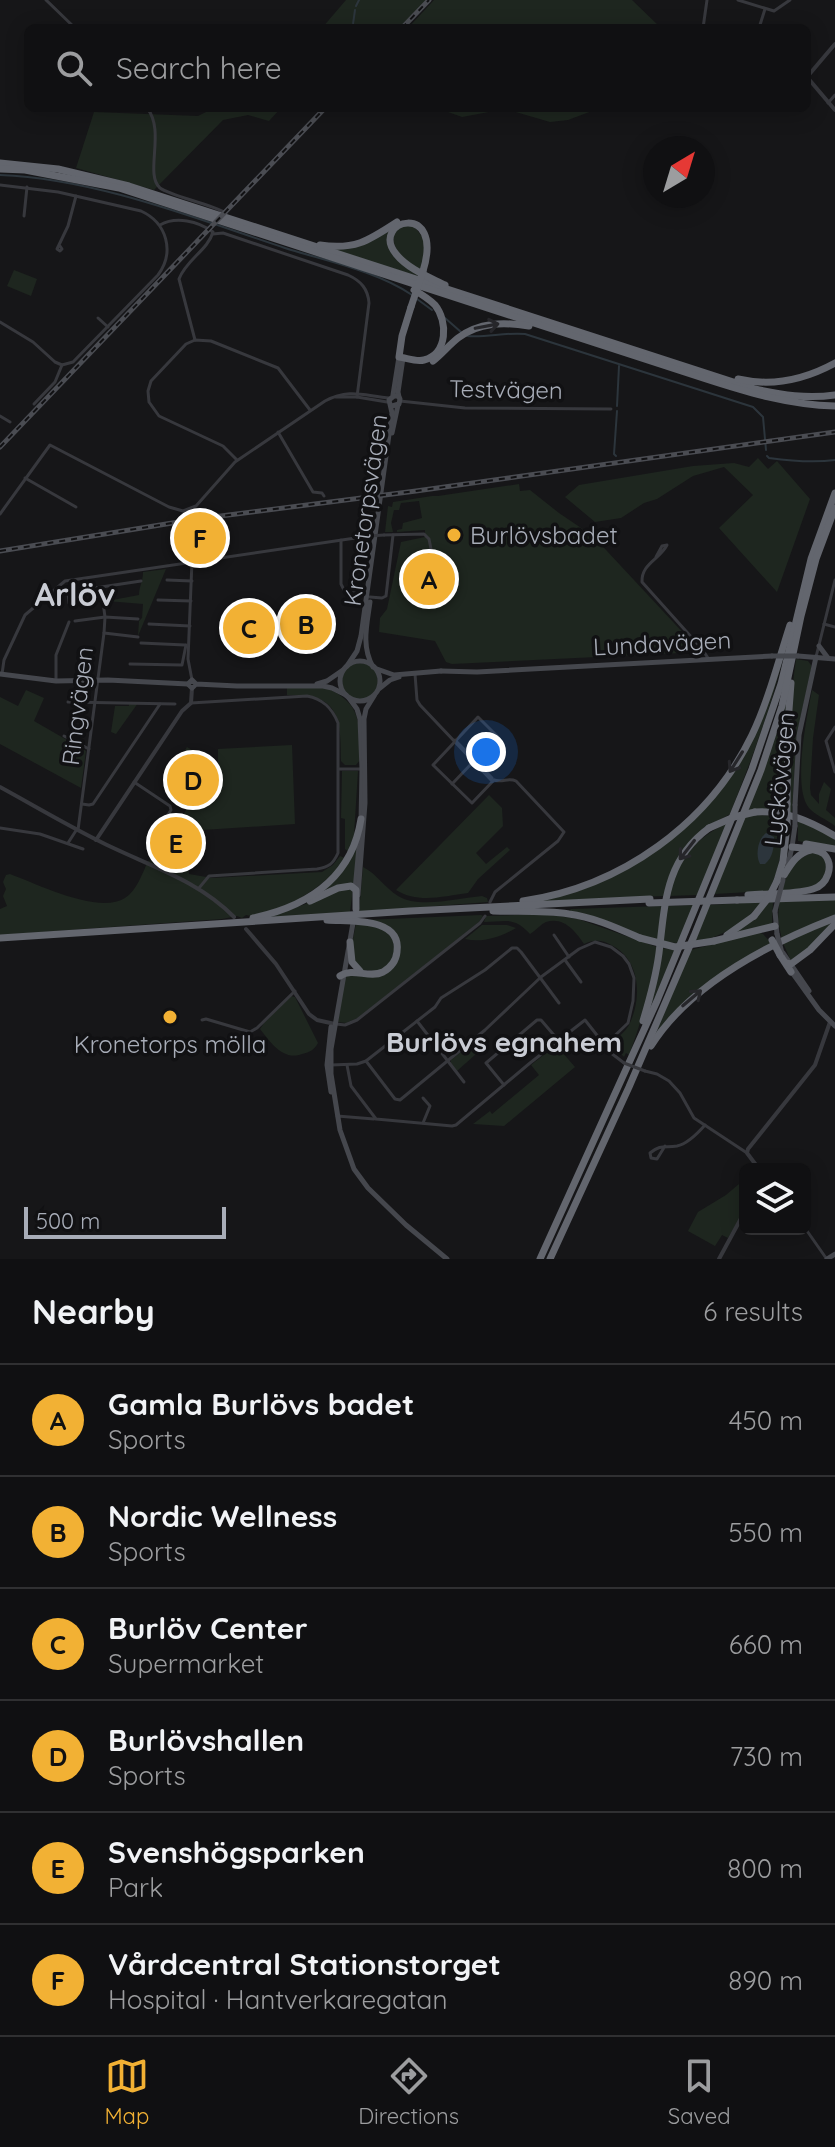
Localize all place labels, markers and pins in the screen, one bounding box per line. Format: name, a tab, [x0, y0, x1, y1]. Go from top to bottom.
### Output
pin: F	[174, 508, 226, 568]
place label: Burlövsbadet	[470, 520, 618, 550]
marker: Burlövsbadet	[445, 526, 463, 544]
pin: A	[403, 549, 455, 609]
pin: B	[280, 594, 332, 654]
pin: C	[223, 598, 275, 658]
pin: D	[167, 750, 219, 810]
pin: E	[150, 813, 202, 873]
marker: Kronetorps mölla	[161, 1008, 179, 1026]
place label: Kronetorps mölla	[74, 1029, 266, 1059]

